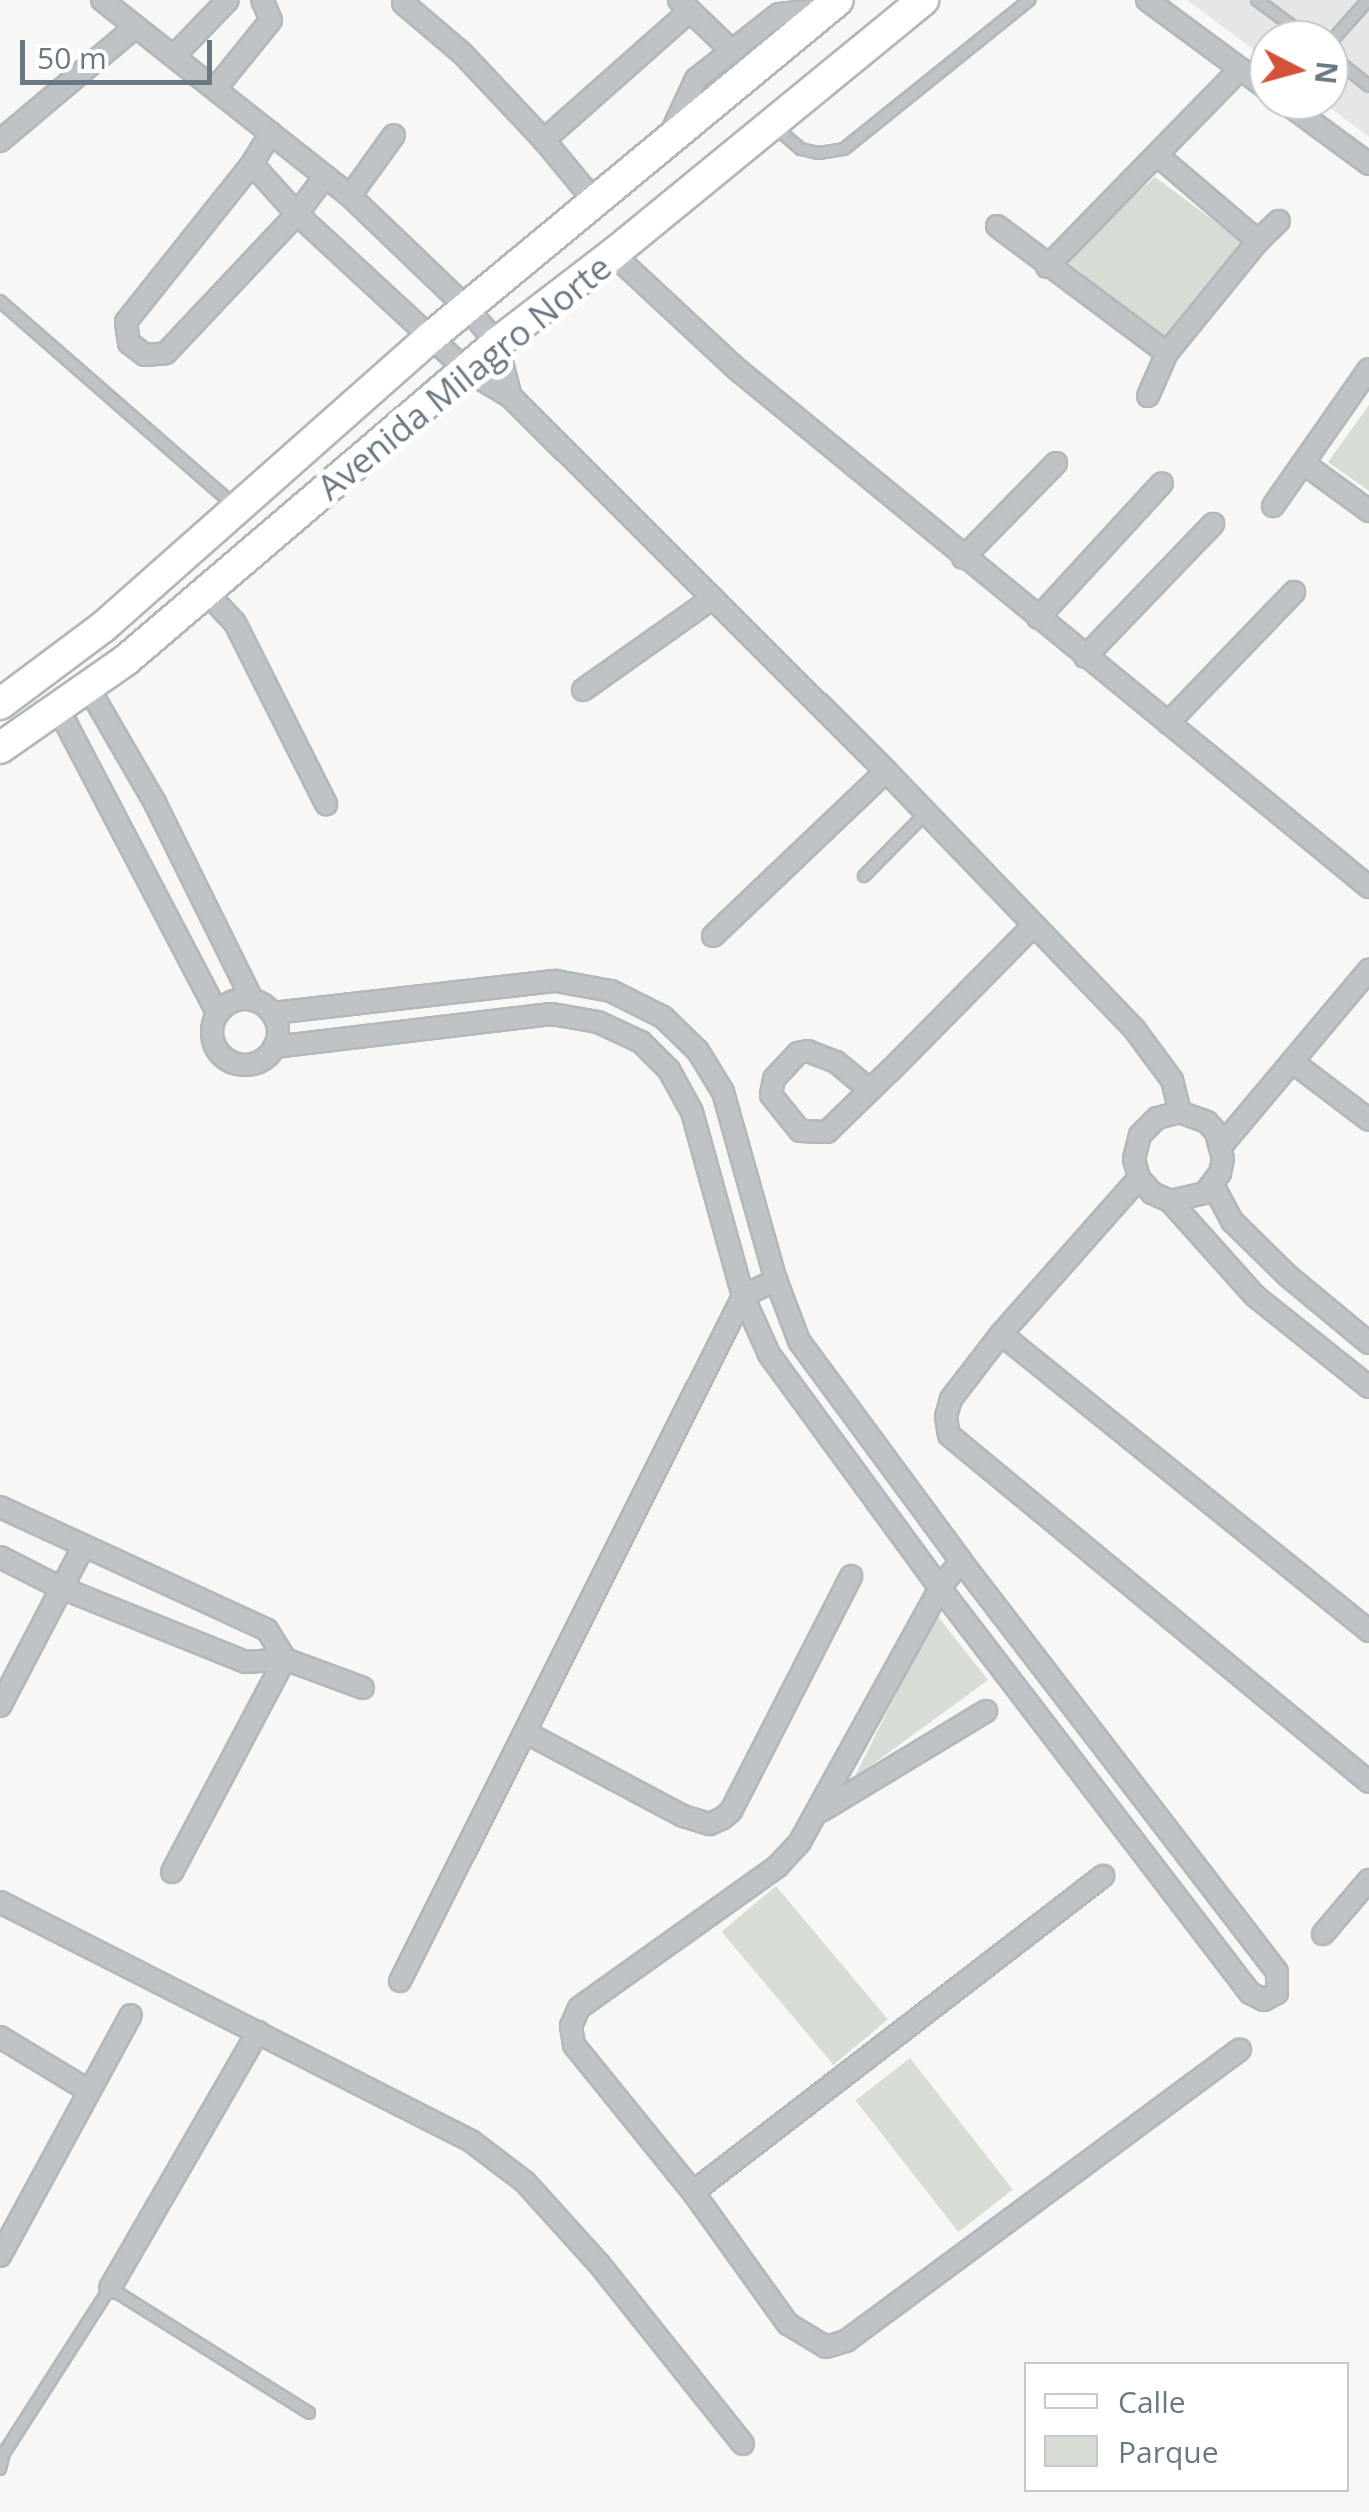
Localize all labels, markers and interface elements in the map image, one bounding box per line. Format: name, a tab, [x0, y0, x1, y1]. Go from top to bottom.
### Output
scale bar	[25, 20, 218, 82]
north arrow	[1249, 20, 1349, 120]
text: 50 m	[37, 37, 107, 78]
text: N	[1307, 60, 1347, 86]
street label: Avenida Milagro Norte	[309, 246, 619, 508]
legend	[1024, 2362, 1349, 2492]
text: Calle	[1118, 2381, 1186, 2422]
text: Parque	[1118, 2431, 1219, 2472]

